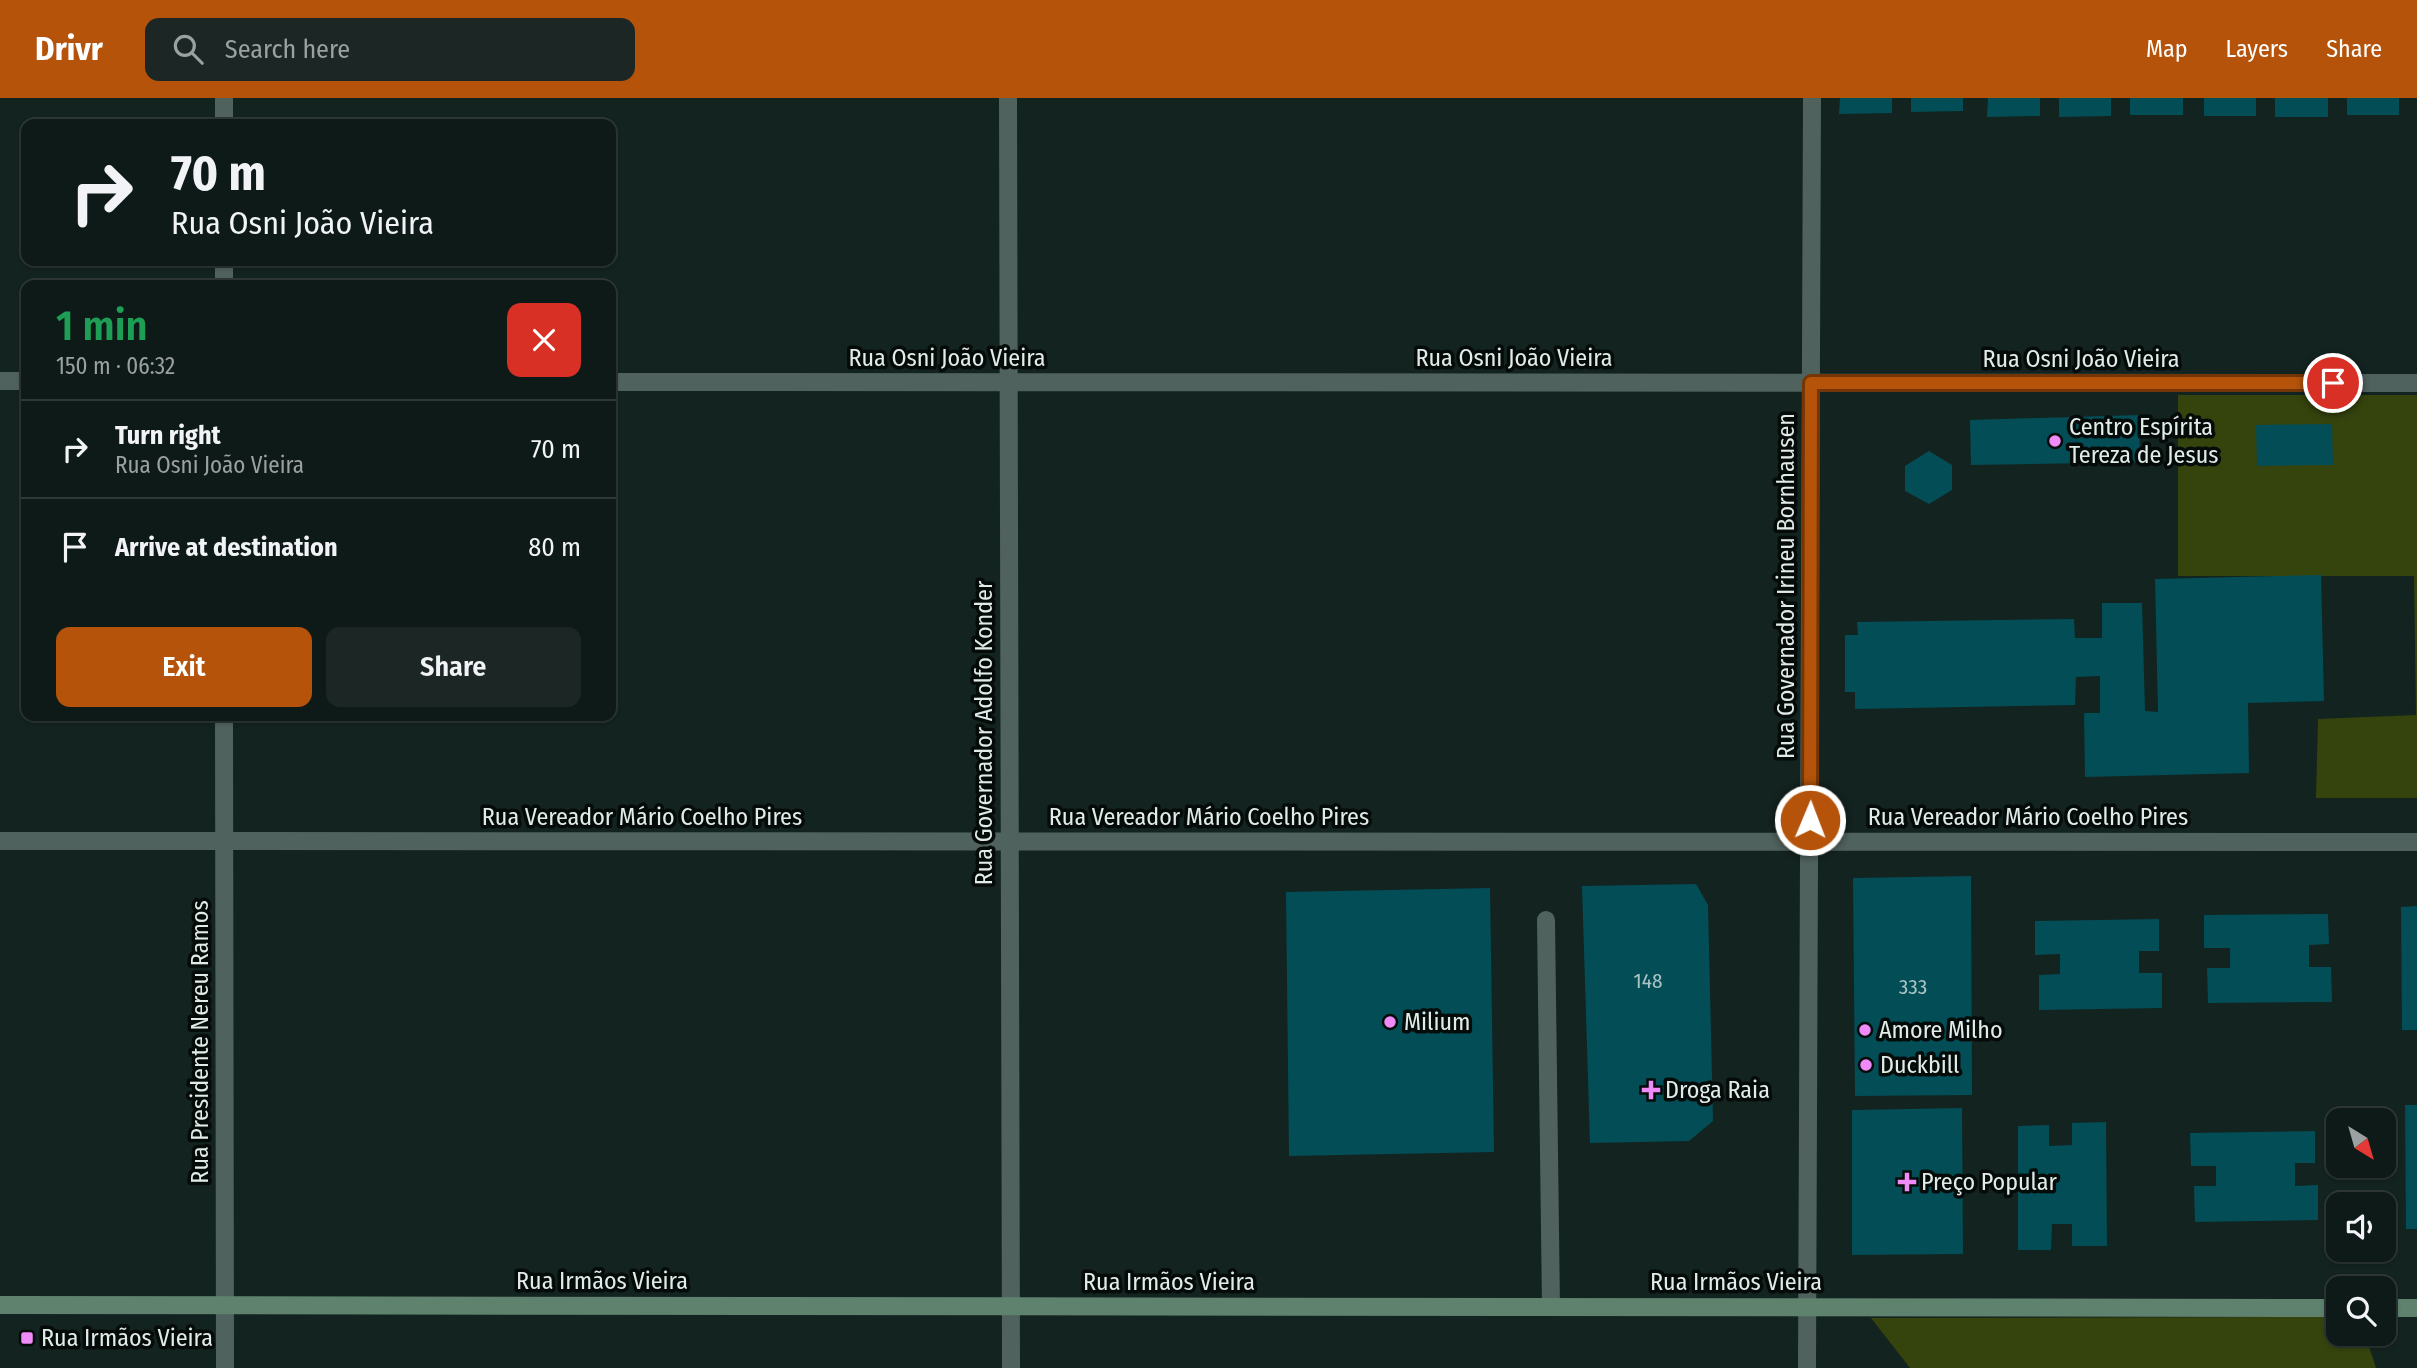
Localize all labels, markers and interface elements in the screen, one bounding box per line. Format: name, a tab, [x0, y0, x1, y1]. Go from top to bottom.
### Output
search box	[145, 18, 635, 81]
text: Drivr	[35, 29, 103, 69]
icon: search	[169, 30, 207, 68]
text: Search here	[225, 34, 350, 65]
text: Map	[2146, 35, 2188, 63]
text: Layers	[2226, 35, 2288, 63]
text: Share	[2326, 35, 2382, 63]
text: 70 m	[171, 144, 266, 203]
icon: right	[56, 147, 147, 238]
text: Rua Osni João Vieira	[171, 204, 434, 242]
text: 1 min	[56, 301, 147, 351]
button: close	[507, 303, 581, 377]
street label: Rua Osni João Vieira	[848, 344, 1046, 372]
street label: Rua Osni João Vieira	[1415, 344, 1613, 372]
street label: Rua Osni João Vieira	[1982, 345, 2180, 373]
text: 150 m · 06:32	[56, 352, 175, 380]
pin	[2303, 353, 2363, 413]
icon: arrive	[2314, 364, 2352, 402]
street label: Rua Governador Irineu Bornhausen	[1772, 413, 1800, 759]
place label: Centro Espírita Tereza de Jesus	[2069, 413, 2218, 469]
text: Turn right	[115, 420, 221, 451]
icon: right	[56, 430, 94, 468]
marker: Centro Espírita Tereza de Jesus	[2047, 433, 2063, 449]
text: 70 m	[531, 434, 581, 465]
text: Rua Osni João Vieira	[115, 451, 304, 479]
icon: arrive	[56, 528, 94, 566]
text: Arrive at destination	[115, 532, 338, 563]
text: 80 m	[528, 532, 581, 563]
street label: Rua Governador Adolfo Konder	[970, 580, 998, 885]
button: Exit	[56, 627, 312, 707]
button: Share	[326, 627, 581, 707]
position arrow	[1773, 783, 1847, 857]
street label: Rua Vereador Mário Coelho Pires	[482, 803, 802, 831]
street label: Rua Vereador Mário Coelho Pires	[1049, 803, 1369, 831]
street label: Rua Vereador Mário Coelho Pires	[1868, 803, 2188, 831]
street label: Rua Presidente Nereu Ramos	[186, 900, 214, 1184]
house number: 148	[1634, 968, 1662, 994]
house number: 333	[1899, 974, 1927, 1000]
place label: Milium	[1404, 1008, 1471, 1036]
marker: Milium	[1382, 1014, 1398, 1030]
place label: Amore Milho	[1879, 1016, 2003, 1044]
marker: Amore Milho	[1857, 1022, 1873, 1038]
place label: Duckbill	[1880, 1051, 1959, 1079]
marker: Duckbill	[1858, 1057, 1874, 1073]
place label: Droga Raia	[1665, 1076, 1770, 1104]
marker: Droga Raia	[1643, 1082, 1659, 1098]
north arrow	[2326, 1108, 2396, 1178]
map controls	[2326, 1108, 2396, 1346]
place label: Preço Popular	[1921, 1168, 2057, 1196]
marker: Preço Popular	[1899, 1174, 1915, 1190]
button: sound	[2326, 1192, 2396, 1262]
street label: Rua Irmãos Vieira	[516, 1267, 688, 1295]
street label: Rua Irmãos Vieira	[1083, 1268, 1255, 1296]
street label: Rua Irmãos Vieira	[1650, 1268, 1822, 1296]
button: search	[2326, 1276, 2396, 1346]
place label: Rua Irmãos Vieira	[41, 1324, 213, 1352]
marker: Rua Irmãos Vieira	[19, 1330, 35, 1346]

